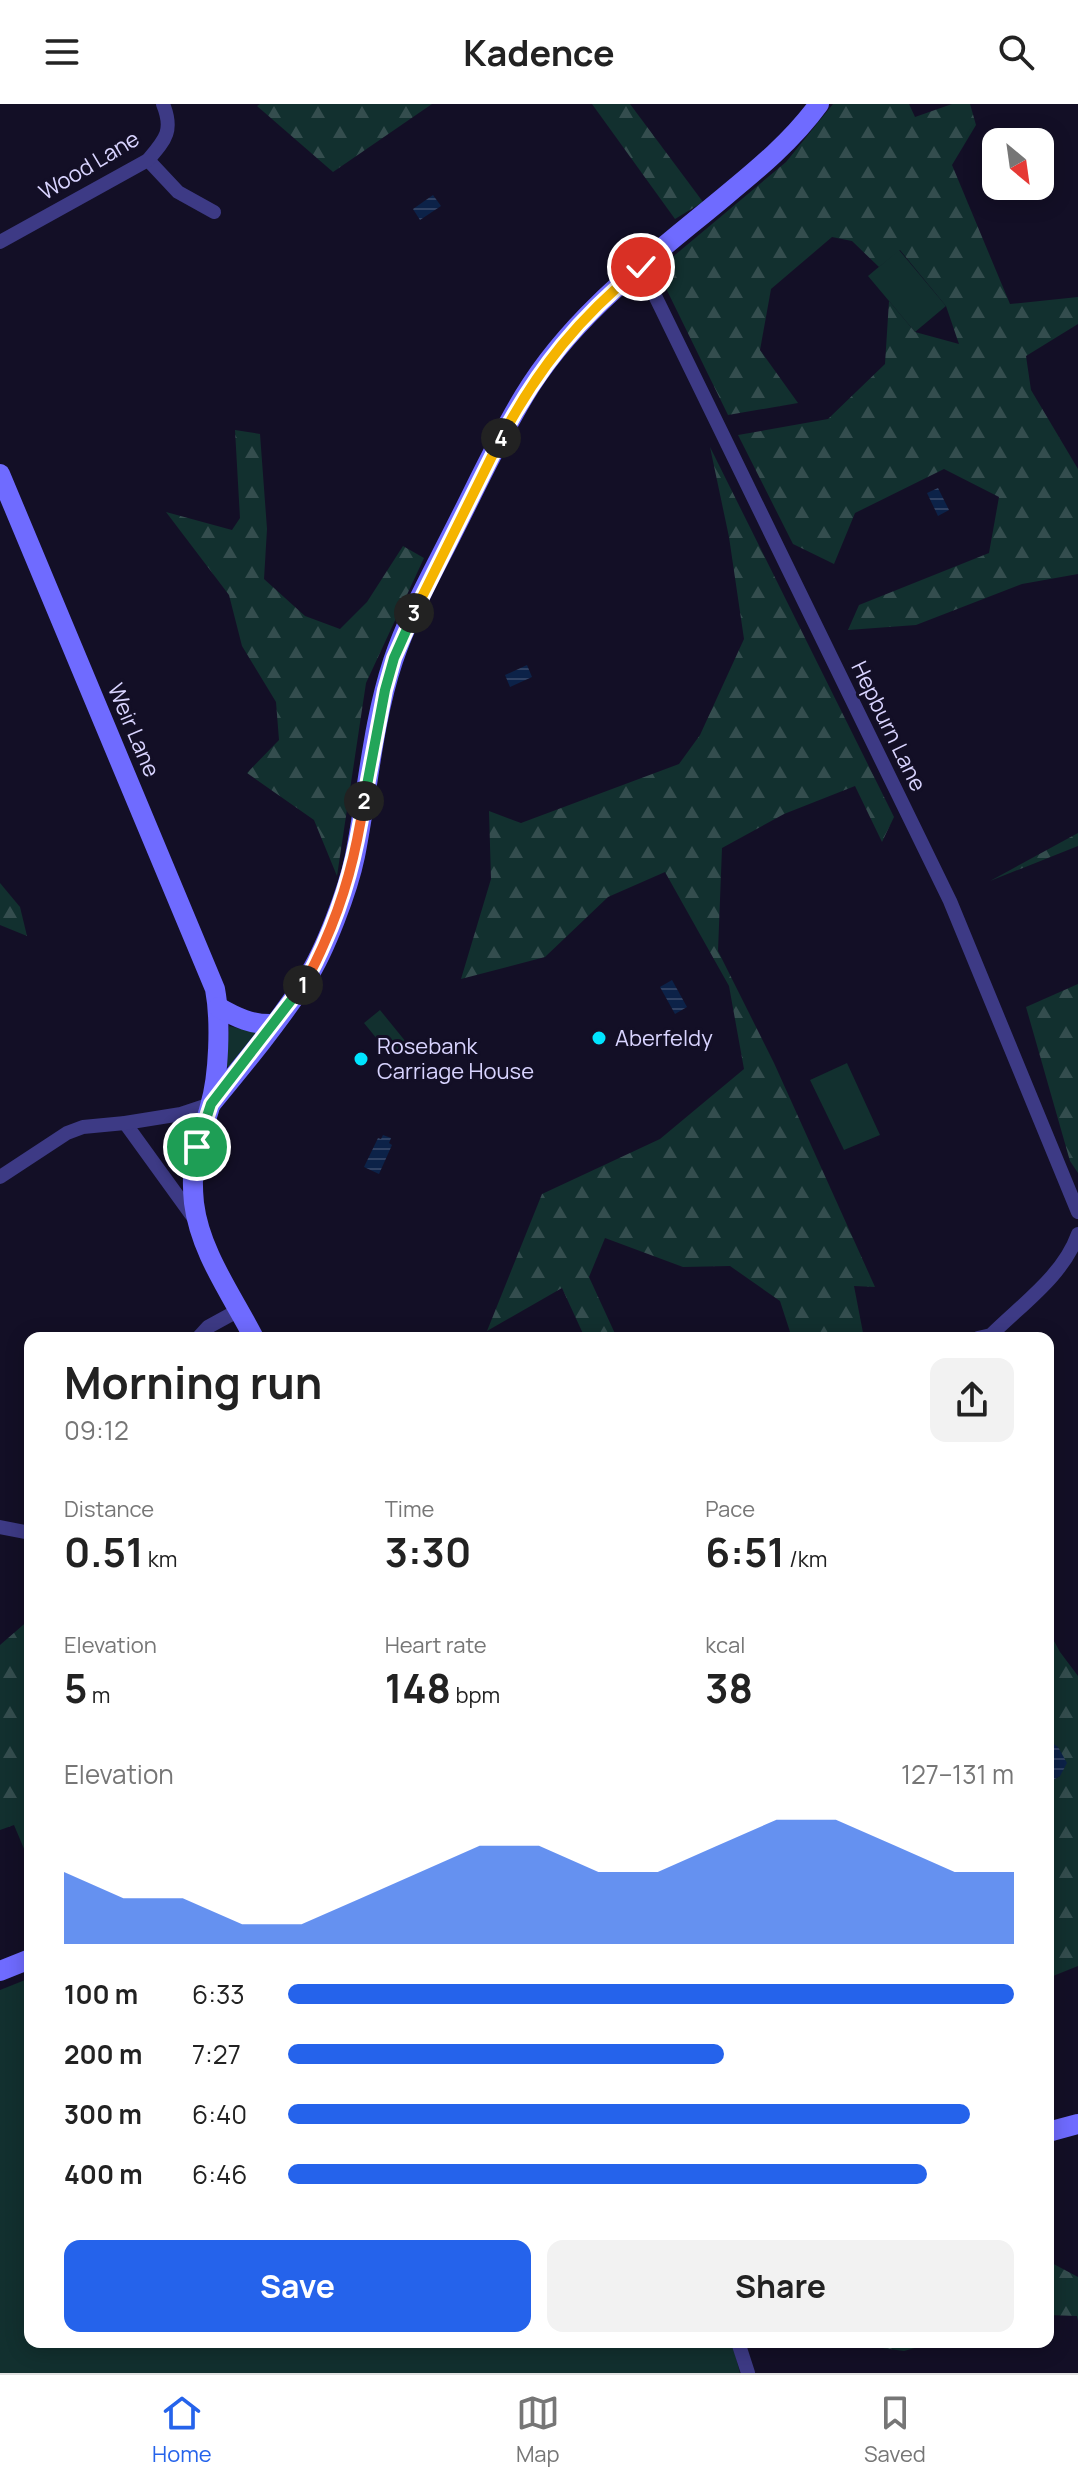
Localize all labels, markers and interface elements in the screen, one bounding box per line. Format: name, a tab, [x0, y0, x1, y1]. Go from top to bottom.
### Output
text: Kadence	[463, 28, 615, 77]
icon: menu	[40, 30, 84, 74]
icon: search	[994, 30, 1038, 74]
street label: Wood Lane	[33, 123, 145, 207]
north arrow	[982, 128, 1054, 200]
map controls	[982, 128, 1054, 200]
pin	[607, 233, 675, 301]
icon: check	[619, 245, 663, 289]
pin: 4	[481, 418, 521, 458]
text: 4	[494, 423, 508, 453]
pin: 3	[394, 593, 434, 633]
text: 3	[408, 598, 420, 628]
street label: Hepburn Lane	[845, 656, 934, 796]
street label: Weir Lane	[101, 679, 167, 782]
pin: 2	[344, 781, 384, 821]
text: 2	[357, 786, 371, 816]
pin: 1	[283, 965, 323, 1005]
text: 1	[298, 970, 308, 1000]
place label: Aberfeldy	[615, 1023, 713, 1053]
marker: Aberfeldy	[590, 1029, 608, 1047]
place label: Rosebank Carriage House	[377, 1031, 534, 1086]
marker: Rosebank Carriage House	[352, 1050, 370, 1068]
pin	[163, 1113, 231, 1181]
icon: arrive	[175, 1125, 219, 1169]
text: Morning run	[64, 1352, 322, 1412]
button: share	[930, 1358, 1014, 1442]
text: 09:12	[64, 1412, 129, 1448]
text: Distance	[64, 1494, 154, 1524]
text: Time	[385, 1494, 434, 1524]
text: Pace	[705, 1494, 755, 1524]
text: 0.51	[64, 1524, 143, 1579]
text: 3:30	[385, 1524, 471, 1579]
text: 6:51	[705, 1524, 785, 1579]
text: km	[143, 1544, 177, 1574]
text: /km	[785, 1544, 827, 1574]
text: Elevation	[64, 1630, 157, 1660]
text: Heart rate	[385, 1630, 487, 1660]
text: kcal	[705, 1630, 745, 1660]
text: 5	[64, 1660, 87, 1715]
text: 148	[385, 1660, 451, 1715]
text: 38	[705, 1660, 753, 1715]
text: m	[87, 1680, 111, 1710]
text: bpm	[451, 1680, 500, 1710]
text: Elevation	[64, 1756, 174, 1792]
text: 127–131 m	[901, 1756, 1014, 1792]
text: 100 m	[64, 1976, 138, 2012]
text: 6:33	[192, 1976, 245, 2012]
text: 200 m	[64, 2036, 142, 2072]
text: 7:27	[192, 2036, 241, 2072]
text: 300 m	[64, 2096, 142, 2132]
text: 6:40	[192, 2096, 247, 2132]
text: 400 m	[64, 2156, 143, 2192]
text: 6:46	[192, 2156, 247, 2192]
button: Save	[64, 2240, 531, 2332]
button: Share	[547, 2240, 1014, 2332]
tab: Home	[152, 2391, 212, 2469]
tab: Map	[516, 2391, 560, 2469]
tab: Saved	[864, 2391, 926, 2469]

